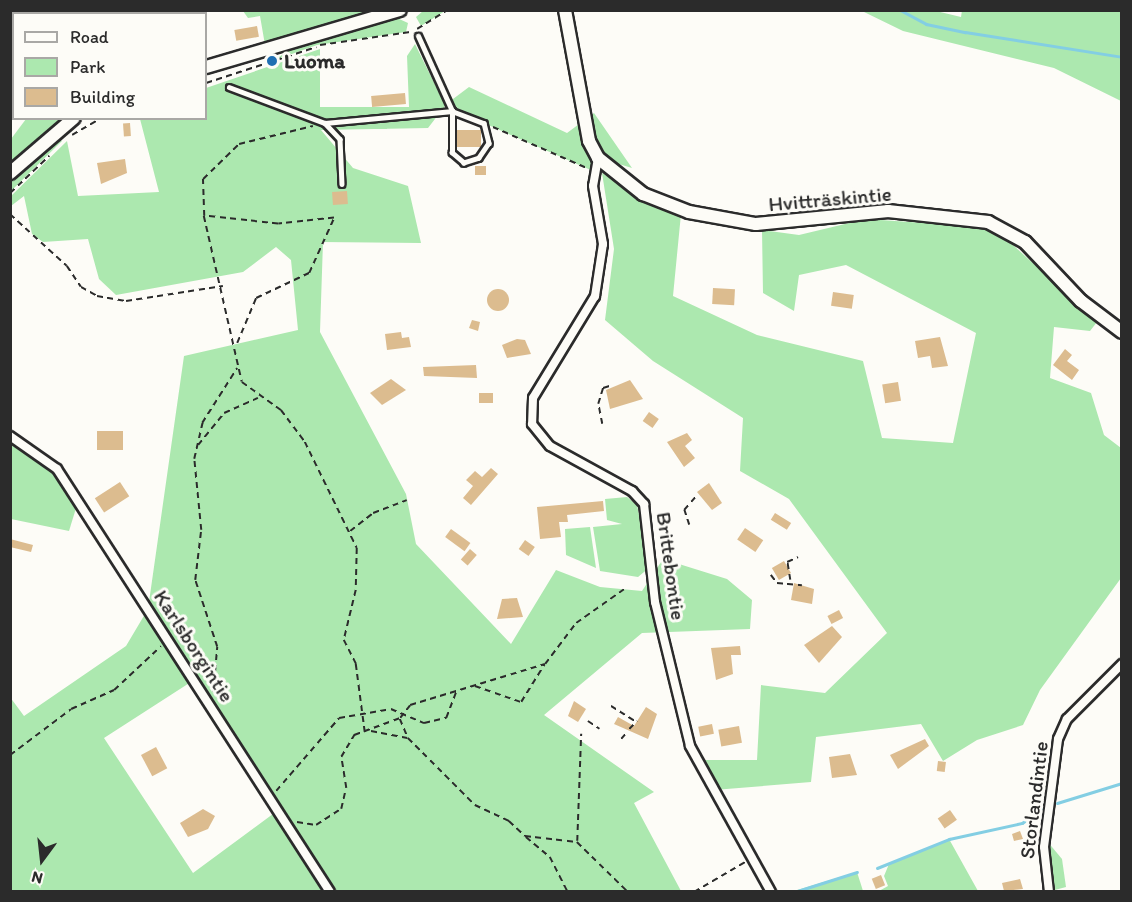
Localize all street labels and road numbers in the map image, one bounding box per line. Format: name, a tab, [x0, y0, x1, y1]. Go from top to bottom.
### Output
street label: Hvitträskintie	[767, 181, 893, 217]
street label: Brittebontie	[651, 510, 691, 622]
street label: Karlsborgintie	[148, 585, 240, 707]
street label: Storlandintie	[1014, 740, 1054, 860]

